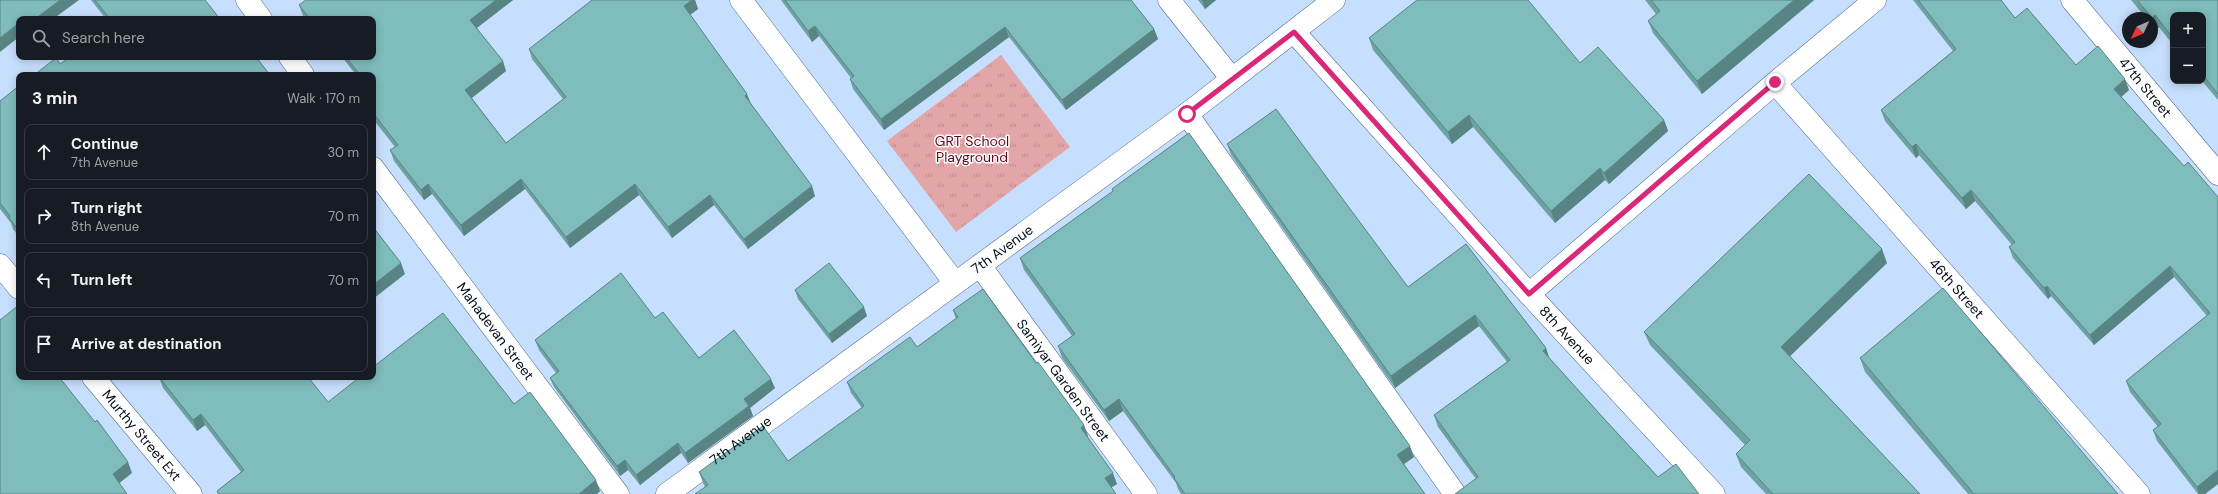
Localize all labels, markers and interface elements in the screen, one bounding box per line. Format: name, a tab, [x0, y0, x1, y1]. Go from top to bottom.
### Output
north arrow	[2122, 12, 2158, 48]
map controls	[2170, 12, 2206, 84]
button: +	[2170, 12, 2206, 48]
search box	[16, 16, 376, 60]
icon: search	[30, 27, 52, 49]
text: Search here	[62, 28, 145, 48]
button: −	[2170, 48, 2206, 84]
street label: 47th Street	[2115, 54, 2176, 121]
route end	[1766, 73, 1784, 91]
text: 3 min	[32, 87, 77, 109]
text: Walk · 170 m	[287, 90, 360, 107]
route start	[1178, 105, 1196, 123]
park label: GRT School Playground	[935, 132, 1009, 166]
text: Continue	[71, 134, 139, 154]
icon: ahead	[33, 141, 55, 163]
text: 30 m	[327, 144, 359, 161]
text: 7th Avenue	[71, 154, 138, 171]
text: Turn right	[71, 198, 142, 218]
icon: right	[33, 205, 55, 227]
text: 70 m	[328, 208, 359, 225]
text: 8th Avenue	[71, 218, 139, 235]
street label: 7th Avenue	[968, 220, 1037, 278]
street label: 46th Street	[1925, 254, 1988, 322]
icon: left	[33, 269, 55, 291]
text: Turn left	[71, 270, 132, 290]
text: 70 m	[328, 272, 359, 289]
street label: Mahadevan Street	[453, 279, 538, 384]
street label: 8th Avenue	[1536, 302, 1599, 368]
street label: Samiyar Garden Street	[1013, 316, 1114, 445]
icon: arrive	[33, 333, 55, 355]
text: Arrive at destination	[71, 334, 222, 354]
street label: Murthy Street Ext	[98, 386, 185, 485]
street label: 7th Avenue	[706, 412, 775, 469]

